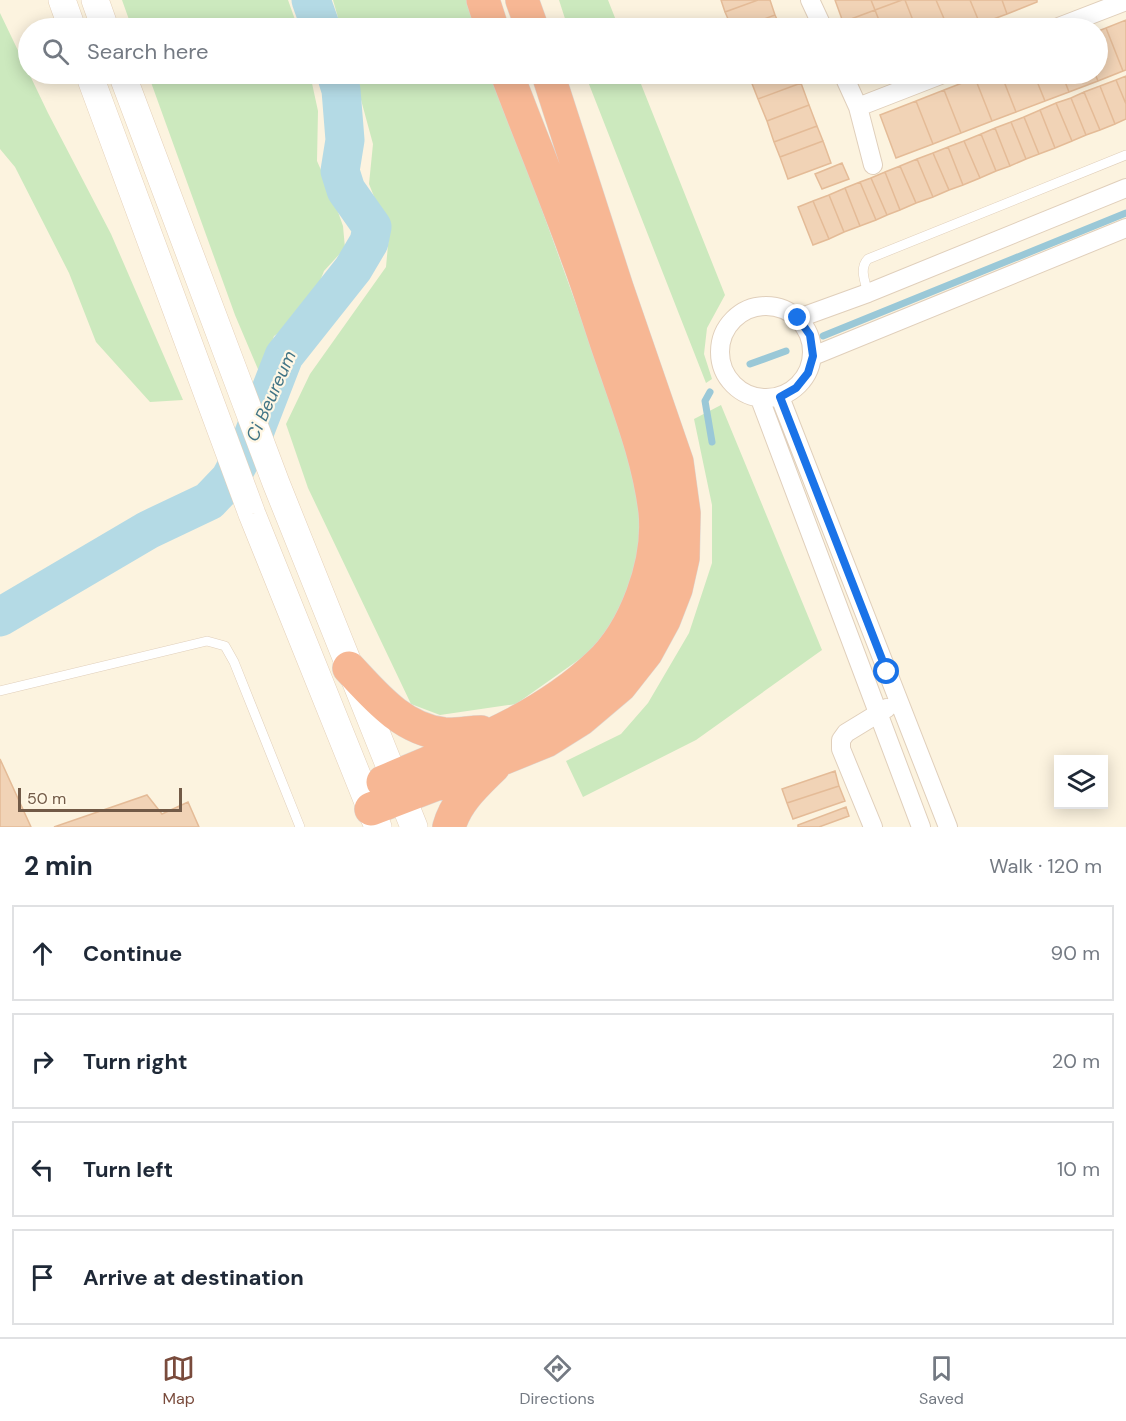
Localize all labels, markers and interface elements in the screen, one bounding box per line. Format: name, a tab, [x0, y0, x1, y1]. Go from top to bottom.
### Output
search box	[18, 18, 1108, 84]
icon: search	[39, 35, 72, 68]
text: Search here	[87, 37, 208, 66]
route end	[784, 304, 810, 330]
water label: Ci Beureum	[240, 347, 302, 445]
route start	[873, 658, 899, 684]
map controls	[1054, 755, 1108, 809]
button: layers	[1054, 755, 1108, 809]
scale bar	[18, 785, 182, 812]
text: 50 m	[27, 788, 66, 809]
text: 2 min	[24, 849, 93, 883]
text: Walk · 120 m	[989, 853, 1102, 879]
icon: ahead	[26, 937, 59, 970]
text: Continue	[83, 939, 182, 968]
text: 90 m	[1051, 940, 1100, 966]
icon: right	[26, 1045, 59, 1078]
text: Turn right	[83, 1047, 188, 1076]
text: 20 m	[1052, 1048, 1100, 1074]
icon: left	[26, 1153, 59, 1186]
text: Turn left	[83, 1155, 173, 1184]
text: 10 m	[1057, 1156, 1100, 1182]
icon: arrive	[26, 1261, 59, 1294]
text: Arrive at destination	[83, 1263, 304, 1292]
tab: Map	[162, 1352, 195, 1409]
tab: Directions	[519, 1352, 595, 1409]
tab: Saved	[919, 1352, 964, 1409]

